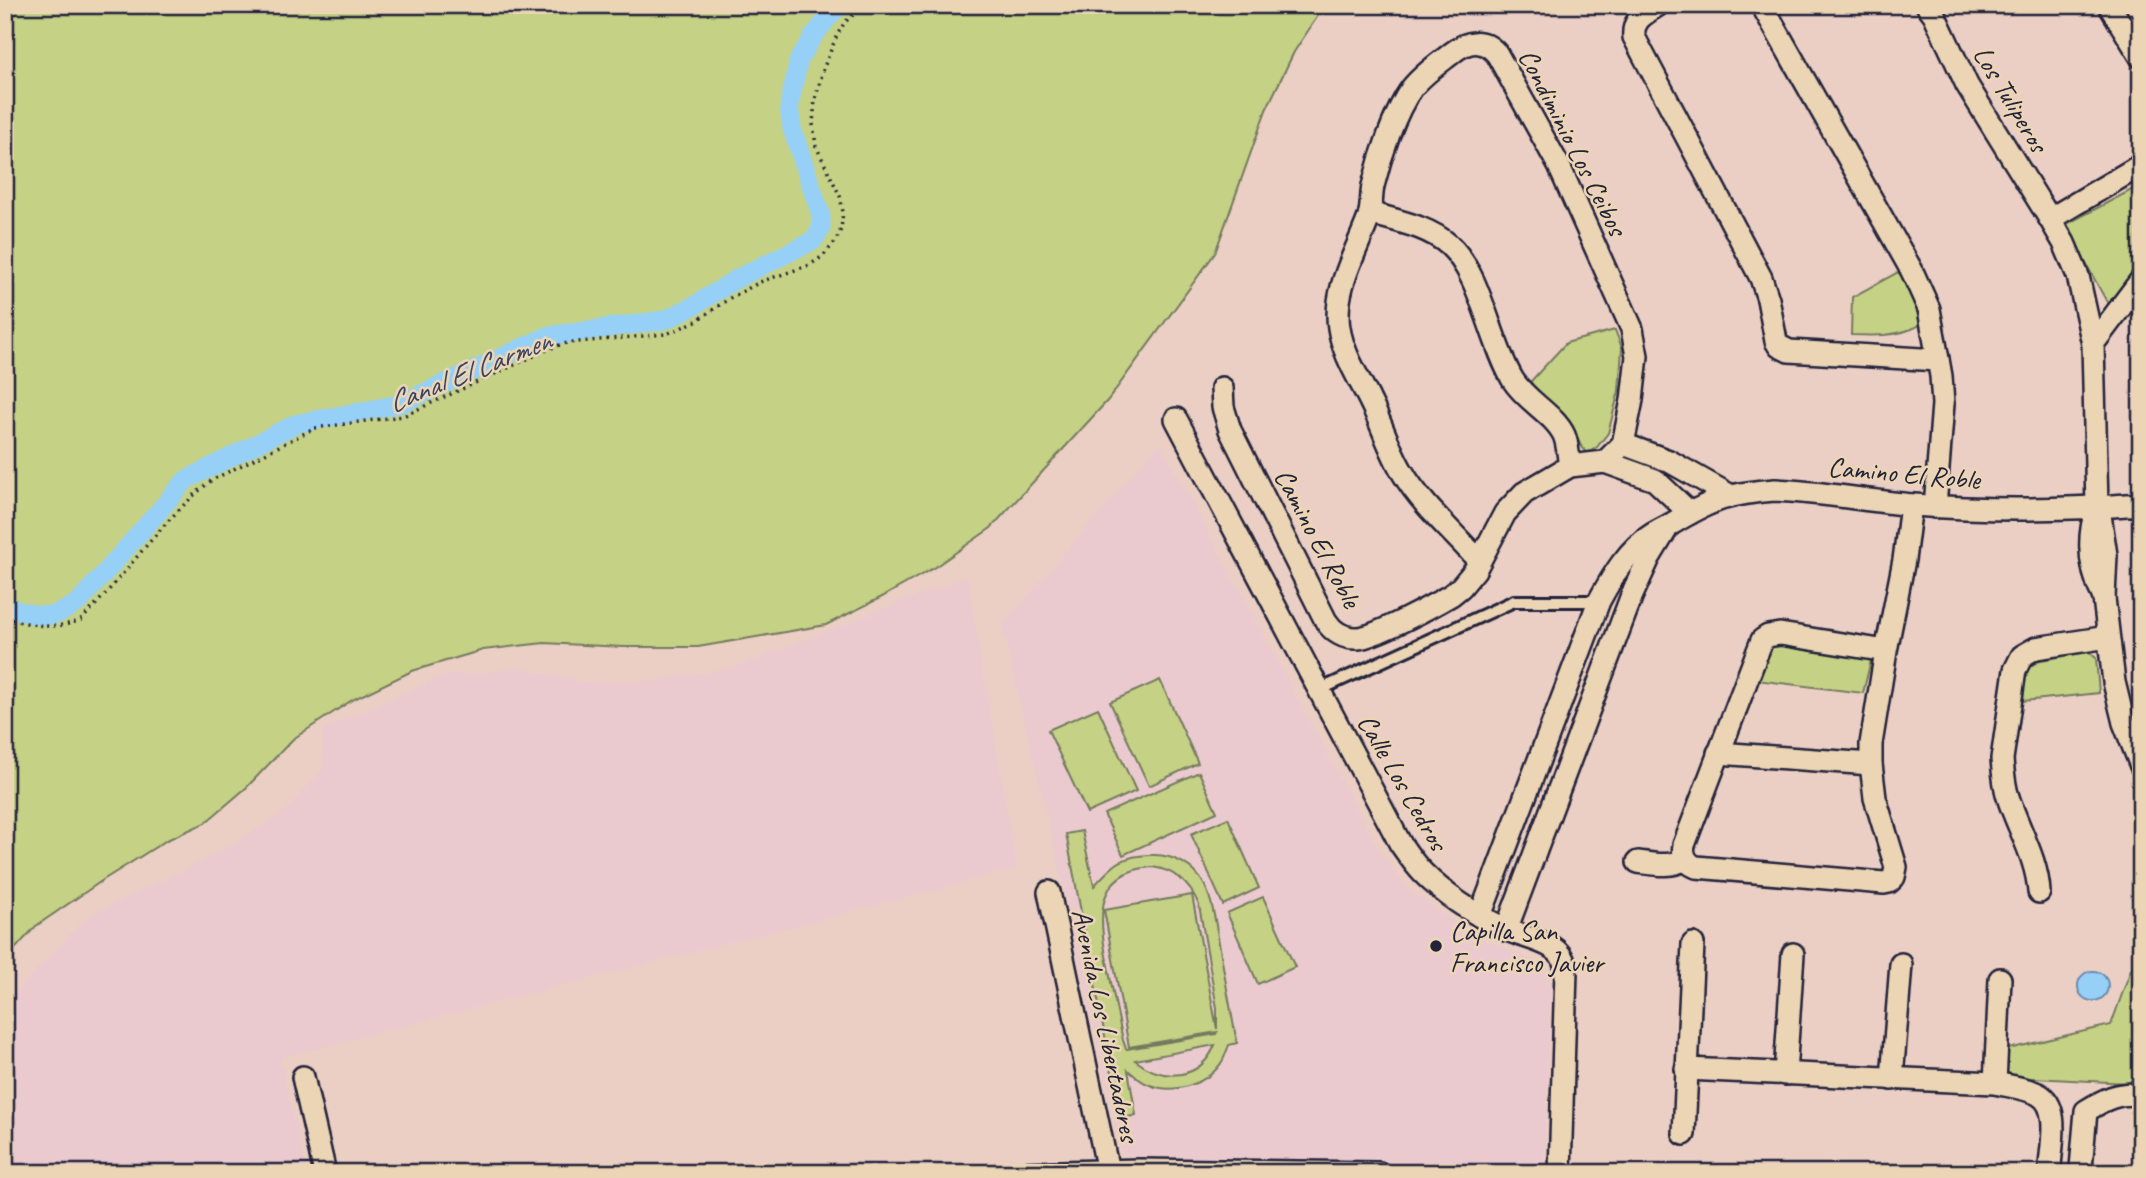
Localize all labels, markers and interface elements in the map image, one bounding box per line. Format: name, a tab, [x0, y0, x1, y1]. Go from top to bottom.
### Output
street label: Los Tuliperos	[1966, 39, 2058, 161]
street label: Condiminio Los Ceibos	[1511, 43, 1636, 243]
water label: Canal El Carmen	[382, 320, 559, 421]
street label: Camino El Roble	[1826, 449, 1983, 497]
street label: Camino El Roble	[1267, 462, 1370, 615]
street label: Calle Los Cedros	[1350, 707, 1457, 859]
street label: Avenida Los Libertadores	[1064, 905, 1148, 1147]
place label: Capilla San Francisco Javier	[1450, 913, 1606, 980]
marker: Capilla San Francisco Javier	[1428, 938, 1444, 954]

